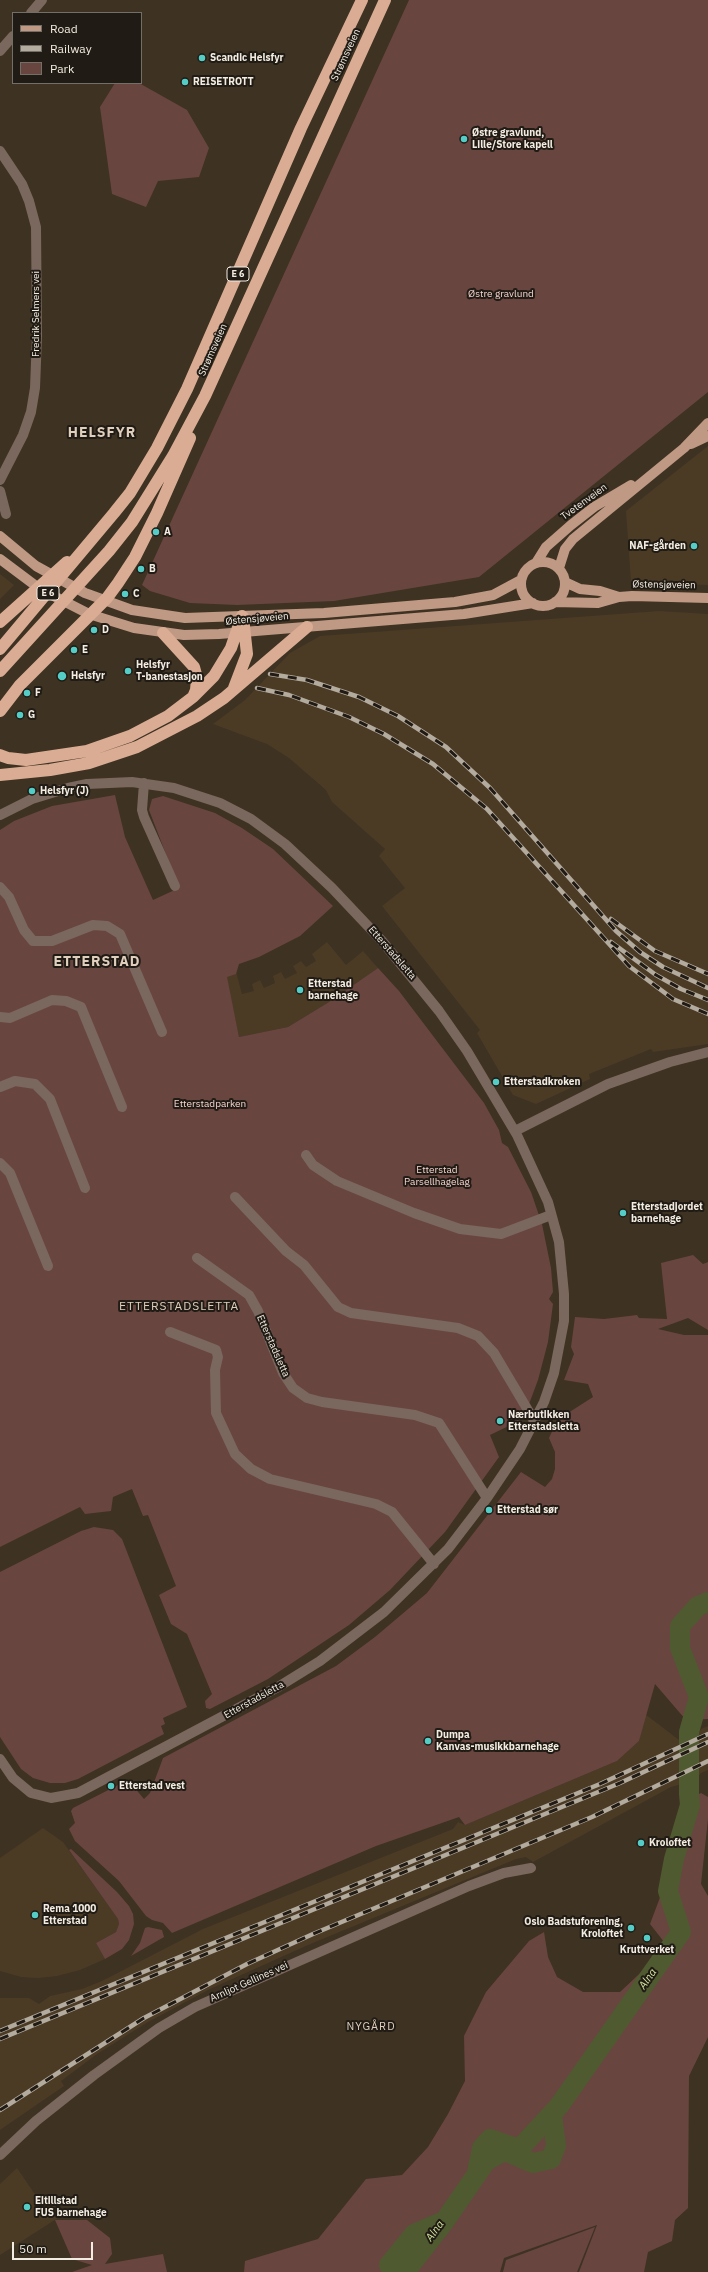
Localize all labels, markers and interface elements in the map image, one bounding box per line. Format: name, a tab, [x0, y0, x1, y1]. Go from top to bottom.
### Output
legend	[12, 12, 142, 84]
text: Road	[50, 21, 78, 36]
street label: Strømsveien	[329, 27, 363, 83]
text: Railway	[50, 41, 92, 56]
place label: Scandic Helsfyr	[210, 52, 284, 64]
marker: Scandic Helsfyr	[197, 53, 207, 63]
text: Park	[50, 61, 74, 76]
place label: REISETROTT	[193, 76, 254, 88]
marker: REISETROTT	[180, 77, 190, 87]
place label: Østre gravlund, Lille/Store kapell	[472, 127, 553, 150]
marker: Østre gravlund, Lille/Store kapell	[459, 134, 469, 144]
road number: E 6	[227, 267, 249, 281]
street label: Fredrik Selmers vei	[30, 271, 42, 357]
park label: Østre gravlund	[468, 288, 534, 300]
street label: Strømsveien	[196, 322, 230, 378]
district label: HELSFYR	[68, 425, 136, 441]
street label: Tvetenveien	[559, 481, 609, 523]
place label: A	[164, 526, 171, 538]
marker: A	[151, 527, 161, 537]
place label: NAF-gården	[629, 540, 686, 552]
marker: NAF-gården	[689, 541, 699, 551]
place label: B	[149, 563, 156, 575]
marker: B	[136, 564, 146, 574]
street label: Østensjøveien	[632, 578, 696, 592]
road number: E 6	[37, 586, 59, 600]
place label: C	[133, 588, 140, 600]
marker: C	[120, 589, 130, 599]
street label: Østensjøveien	[225, 610, 289, 628]
place label: D	[102, 624, 109, 636]
marker: D	[89, 625, 99, 635]
place label: E	[82, 644, 88, 656]
marker: E	[69, 645, 79, 655]
place label: Helsfyr T-banestasjon	[136, 659, 203, 682]
marker: Helsfyr T-banestasjon	[123, 666, 133, 676]
marker: Helsfyr	[56, 670, 68, 682]
place label: Helsfyr	[71, 670, 105, 682]
place label: F	[35, 687, 41, 699]
marker: F	[22, 688, 32, 698]
place label: G	[28, 709, 35, 721]
marker: G	[15, 710, 25, 720]
place label: Helsfyr (J)	[40, 785, 89, 797]
marker: Helsfyr (J)	[27, 786, 37, 796]
street label: Etterstadsletta	[366, 924, 418, 982]
district label: ETTERSTAD	[53, 954, 141, 970]
place label: Etterstad barnehage	[308, 978, 358, 1002]
marker: Etterstad barnehage	[295, 985, 305, 995]
place label: Etterstadkroken	[504, 1076, 580, 1088]
marker: Etterstadkroken	[491, 1077, 501, 1087]
park label: Etterstadparken	[174, 1098, 246, 1110]
park label: Etterstad Parsellhagelag	[404, 1164, 470, 1188]
place label: Etterstadjordet barnehage	[631, 1201, 703, 1224]
marker: Etterstadjordet barnehage	[618, 1208, 628, 1218]
district label: ETTERSTADSLETTA	[119, 1300, 239, 1314]
street label: Etterstadsletta	[254, 1313, 292, 1379]
place label: Nærbutikken Etterstadsletta	[508, 1409, 579, 1432]
marker: Nærbutikken Etterstadsletta	[495, 1416, 505, 1426]
place label: Etterstad sør	[497, 1504, 558, 1516]
marker: Etterstad sør	[484, 1505, 494, 1515]
street label: Etterstadsletta	[222, 1679, 286, 1721]
place label: Dumpa Kanvas-musikkbarnehage	[436, 1729, 559, 1752]
marker: Dumpa Kanvas-musikkbarnehage	[423, 1736, 433, 1746]
place label: Etterstad vest	[119, 1780, 185, 1792]
marker: Etterstad vest	[106, 1781, 116, 1791]
place label: Kroloftet	[649, 1837, 691, 1849]
marker: Kroloftet	[636, 1838, 646, 1848]
place label: Rema 1000 Etterstad	[43, 1903, 96, 1926]
marker: Rema 1000 Etterstad	[30, 1910, 40, 1920]
place label: Oslo Badstuforening, Kroloftet	[524, 1916, 623, 1940]
marker: Oslo Badstuforening, Kroloftet	[626, 1923, 636, 1933]
marker: Kruttverket	[642, 1933, 652, 1943]
place label: Kruttverket	[620, 1944, 674, 1956]
street label: Arnljot Gellines vei	[208, 1959, 290, 2005]
water label: Alna	[636, 1966, 660, 1992]
district label: NYGÅRD	[346, 2020, 396, 2034]
place label: Eitillstad FUS barnehage	[35, 2195, 107, 2218]
marker: Eitillstad FUS barnehage	[22, 2202, 32, 2212]
water label: Alna	[423, 2218, 447, 2244]
scale bar	[14, 2234, 95, 2260]
text: 50 m	[19, 2241, 47, 2256]

